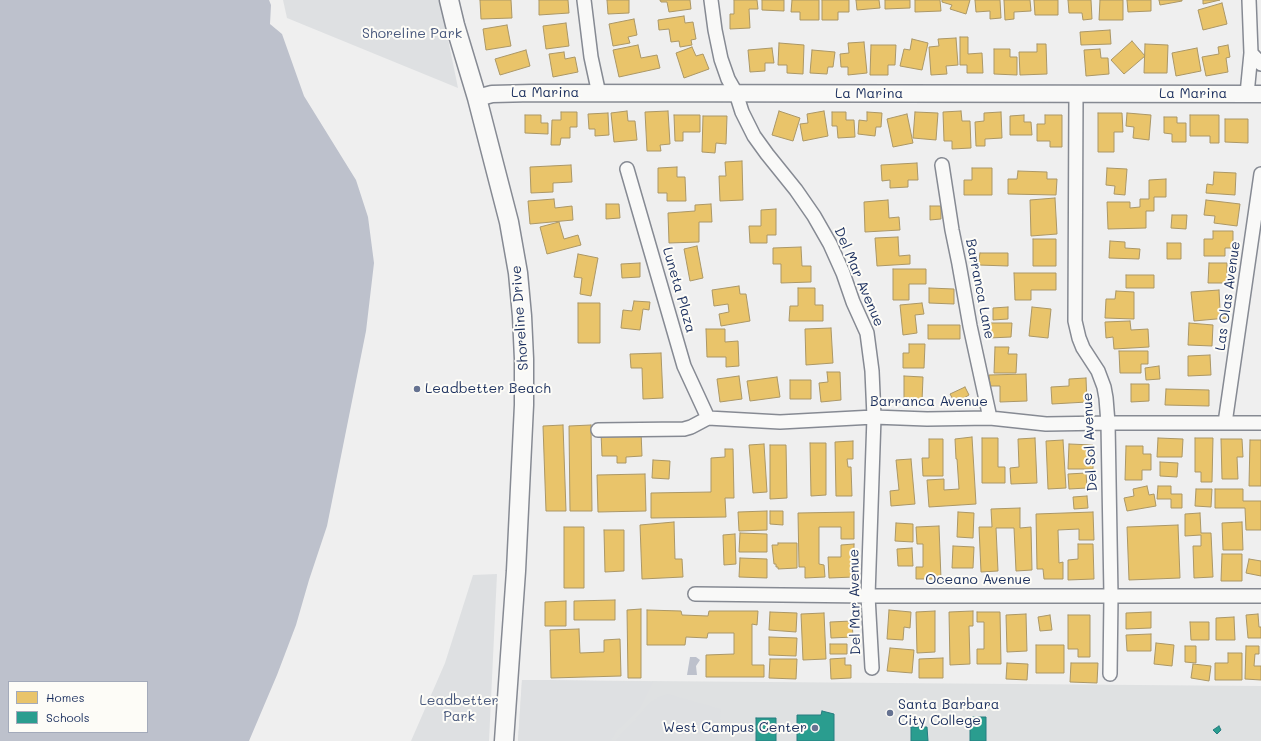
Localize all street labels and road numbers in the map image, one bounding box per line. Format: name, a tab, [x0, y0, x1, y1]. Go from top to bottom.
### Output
street label: La Marina	[511, 85, 579, 101]
street label: La Marina	[835, 86, 903, 102]
street label: La Marina	[1159, 86, 1227, 102]
street label: Del Mar Avenue	[831, 225, 887, 329]
street label: Barranca Lane	[962, 237, 998, 341]
street label: Las Olas Avenue	[1212, 240, 1244, 352]
street label: Luneta Plaza	[659, 245, 699, 335]
street label: Shoreline Drive	[508, 265, 532, 371]
street label: Del Sol Avenue	[1079, 392, 1101, 492]
street label: Barranca Avenue	[870, 394, 988, 410]
street label: Del Mar Avenue	[846, 549, 864, 655]
street label: Oceano Avenue	[925, 572, 1031, 588]

